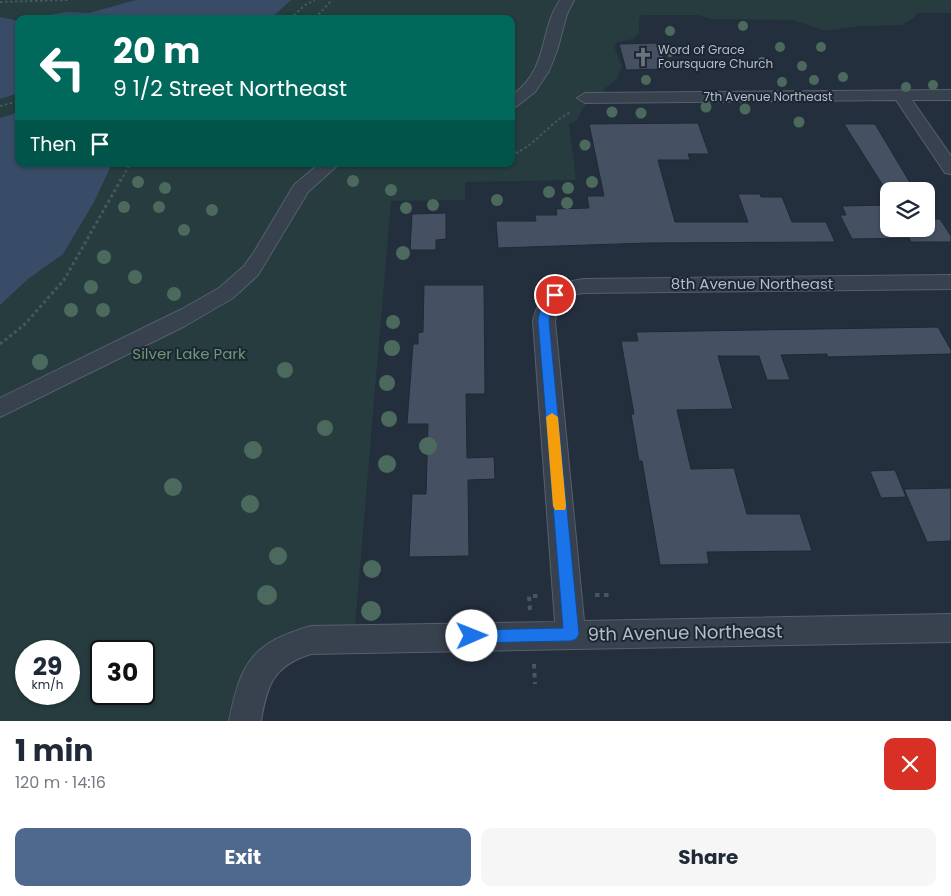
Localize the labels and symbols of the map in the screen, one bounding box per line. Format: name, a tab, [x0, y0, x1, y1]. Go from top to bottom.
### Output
place label: Word of Grace Foursquare Church	[658, 41, 773, 72]
church icon: Word of Grace Foursquare Church	[632, 46, 654, 68]
street label: 7th Avenue Northeast	[704, 88, 832, 105]
street label: 8th Avenue Northeast	[671, 273, 833, 294]
pin	[534, 274, 576, 316]
park label: Silver Lake Park	[132, 343, 246, 364]
position arrow	[445, 609, 497, 661]
street label: 9th Avenue Northeast	[587, 618, 783, 647]
speed limit sign: 30	[90, 640, 155, 705]

